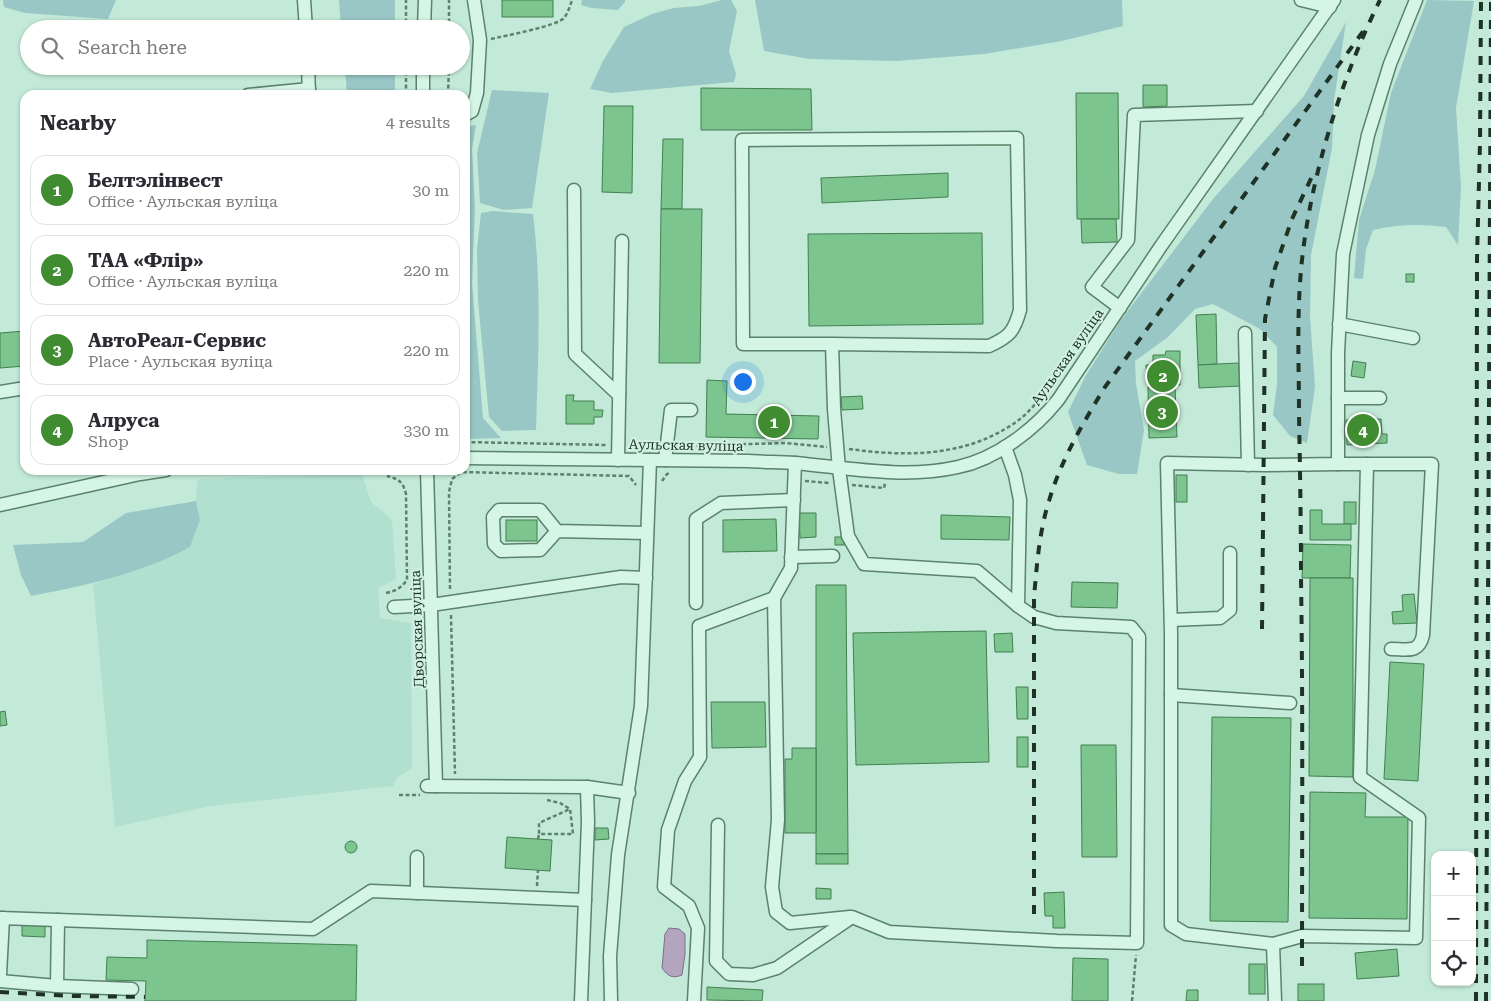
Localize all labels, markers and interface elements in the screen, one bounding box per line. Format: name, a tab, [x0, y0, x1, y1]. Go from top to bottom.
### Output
search box	[20, 20, 470, 75]
icon: search	[38, 34, 66, 62]
text: Search here	[78, 36, 187, 59]
text: Nearby	[40, 111, 116, 135]
text: 4 results	[386, 113, 450, 132]
text: Белтэлінвест	[88, 169, 223, 192]
text: 1	[53, 181, 61, 200]
text: 30 m	[412, 181, 449, 200]
text: Office · Аульская вуліца	[88, 192, 278, 211]
text: ТАА «Флір»	[88, 249, 204, 272]
text: 2	[53, 261, 61, 280]
text: 220 m	[403, 261, 449, 280]
text: Office · Аульская вуліца	[88, 272, 278, 291]
street label: Аульская вуліца	[1028, 305, 1107, 409]
text: АвтоРеал-Сервис	[88, 329, 266, 352]
text: 3	[53, 341, 61, 360]
text: 220 m	[403, 341, 449, 360]
text: Place · Аульская вуліца	[88, 352, 273, 371]
pin: 2	[1147, 357, 1179, 395]
your location	[730, 369, 756, 395]
pin: 3	[1146, 393, 1178, 431]
pin: 1	[758, 403, 790, 441]
text: Алруса	[88, 409, 159, 432]
pin: 4	[1347, 411, 1379, 449]
text: 4	[53, 421, 61, 440]
text: 330 m	[403, 421, 449, 440]
text: Shop	[88, 432, 129, 451]
street label: Аульская вуліца	[629, 436, 744, 454]
street label: Дворская вуліца	[407, 569, 427, 688]
map controls	[1431, 851, 1476, 986]
button: +	[1431, 851, 1476, 896]
button: −	[1431, 896, 1476, 941]
button: locate	[1431, 941, 1476, 986]

